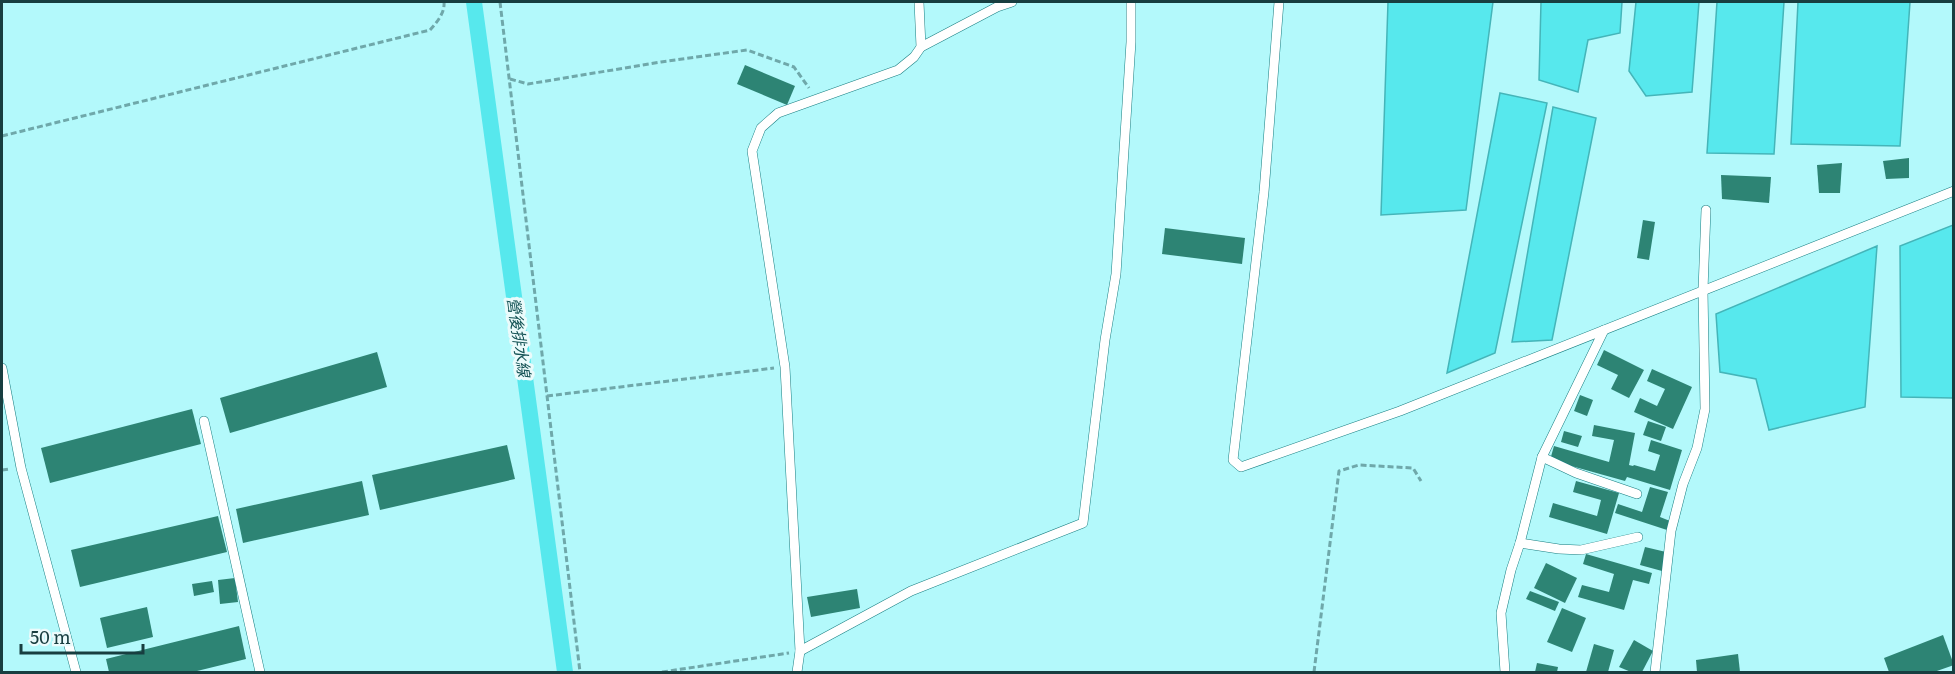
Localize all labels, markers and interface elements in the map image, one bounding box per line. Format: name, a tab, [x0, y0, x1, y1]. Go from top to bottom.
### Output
water label: 營後排水線	[503, 296, 538, 380]
scale bar	[21, 617, 142, 655]
text: 50 m	[30, 623, 71, 650]

